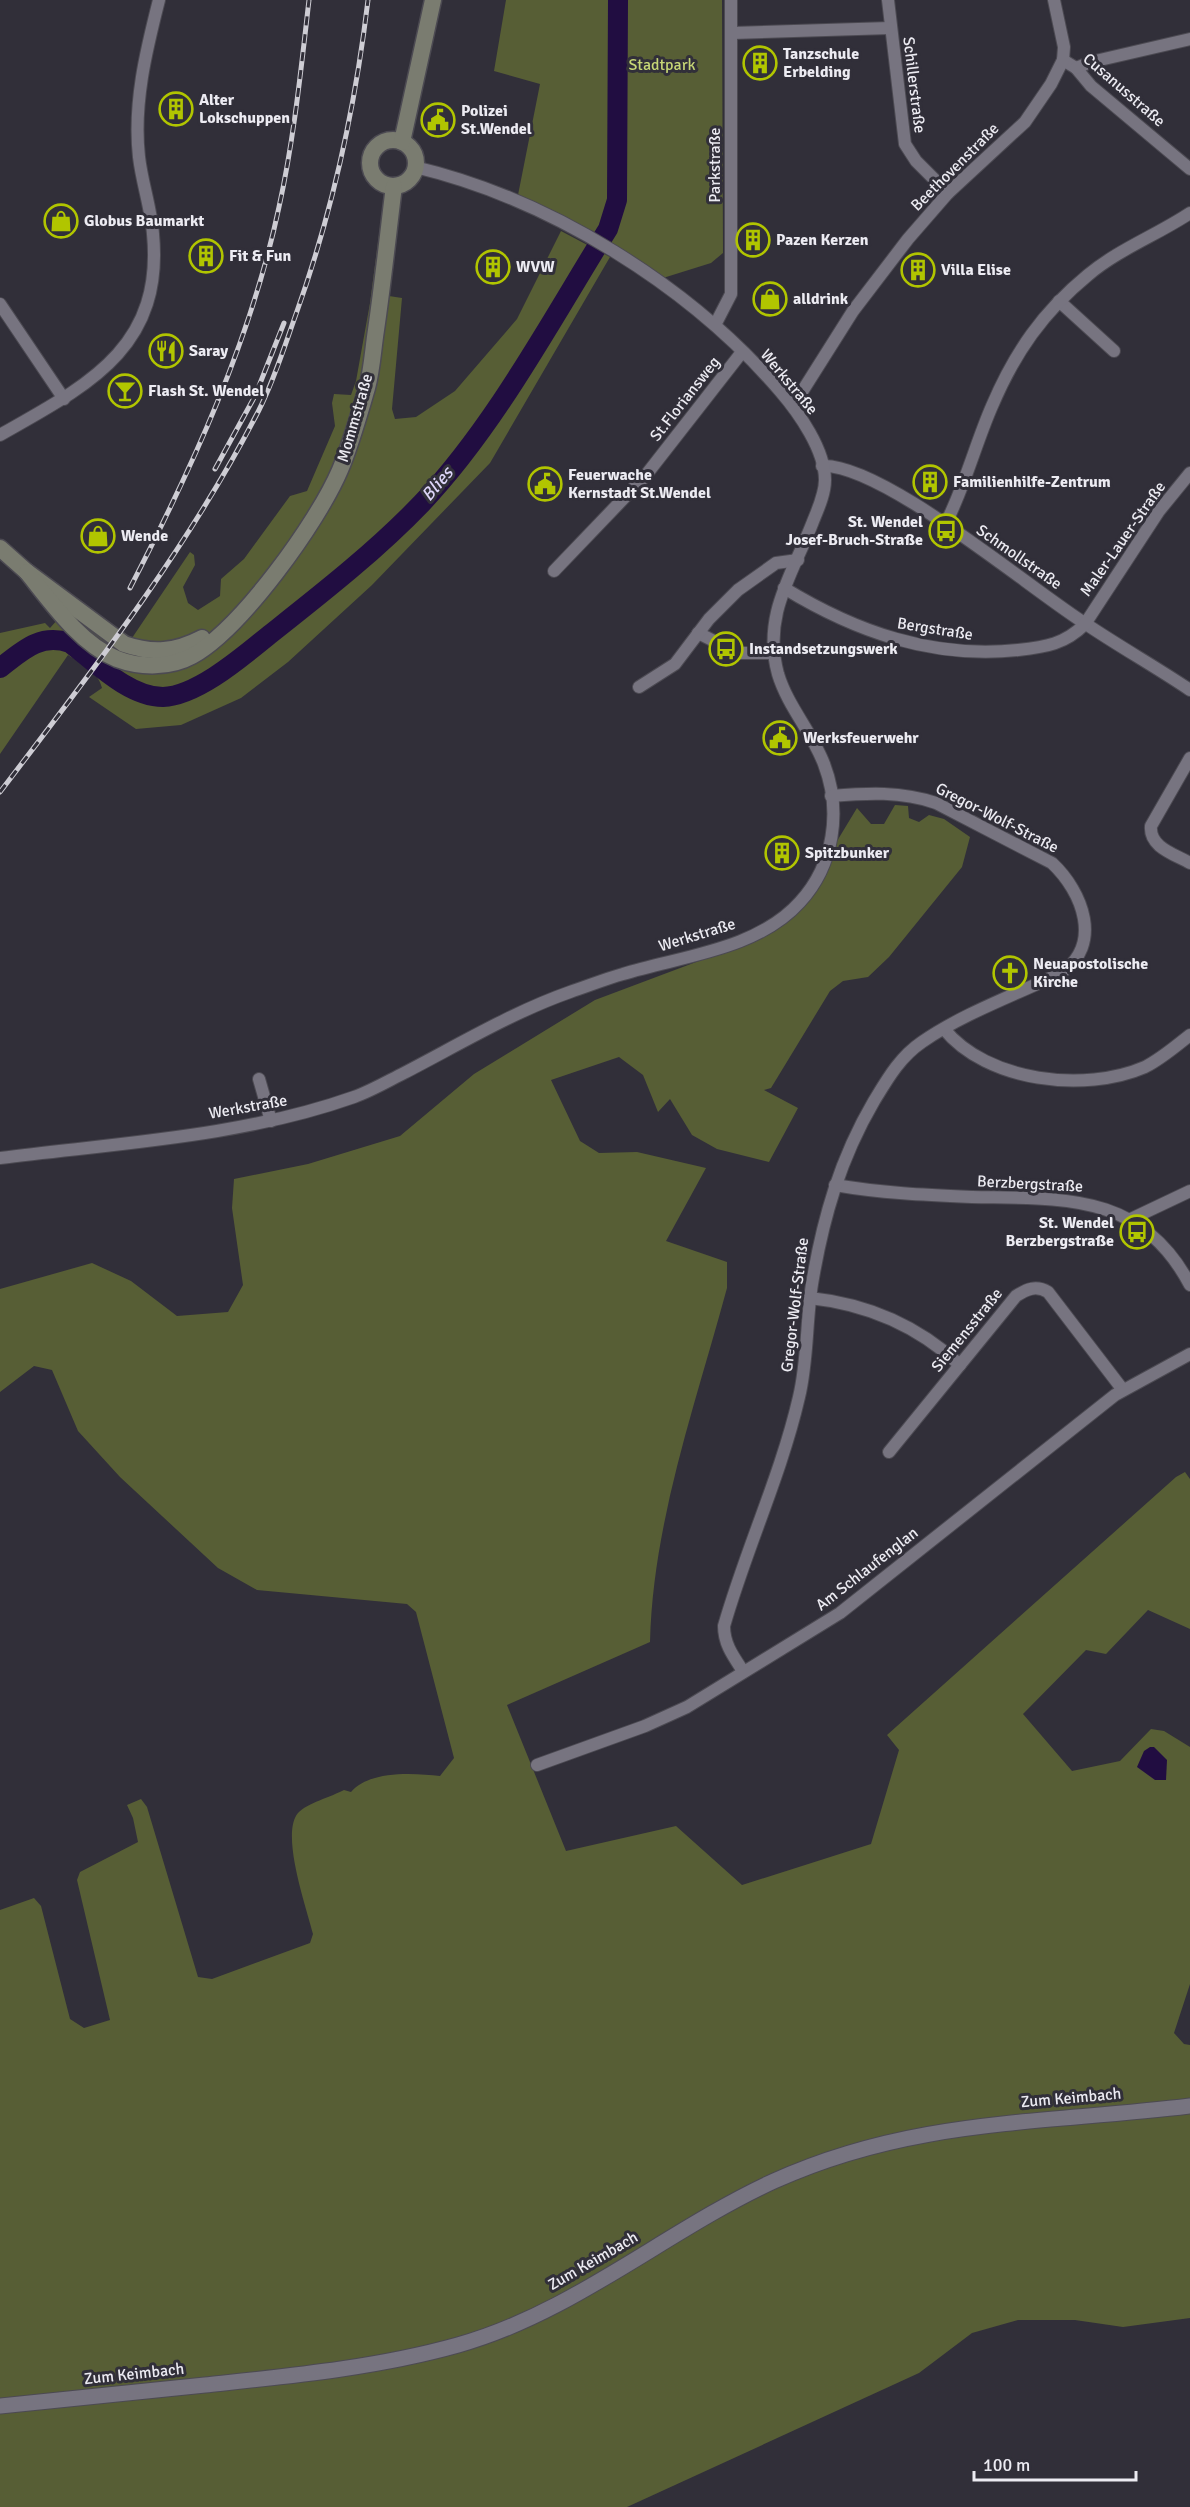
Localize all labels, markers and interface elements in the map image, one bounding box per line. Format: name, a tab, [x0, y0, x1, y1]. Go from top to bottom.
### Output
street label: Schillerstraße	[898, 36, 930, 134]
place label: Tanzschule Erbelding	[783, 44, 859, 82]
building icon: Tanzschule Erbelding	[742, 45, 778, 81]
street label: Cusanusstraße	[1079, 49, 1169, 131]
park label: Stadtpark	[628, 55, 696, 75]
place label: Alter Lokschuppen	[199, 90, 290, 128]
building icon: Alter Lokschuppen	[158, 91, 194, 127]
place label: Polizei St.Wendel	[461, 101, 532, 139]
public building icon: Polizei St.Wendel	[420, 102, 456, 138]
street label: Beethovenstraße	[907, 119, 1003, 215]
street label: Parkstraße	[705, 127, 725, 203]
shop icon: Globus Baumarkt	[43, 203, 79, 239]
place label: Globus Baumarkt	[84, 211, 204, 231]
building icon: Pazen Kerzen	[735, 222, 771, 258]
place label: Pazen Kerzen	[776, 230, 869, 250]
building icon: Fit & Fun	[188, 238, 224, 274]
place label: Fit & Fun	[229, 246, 292, 266]
building icon: WVW	[475, 249, 511, 285]
building icon: Villa Elise	[900, 252, 936, 288]
place label: WVW	[516, 257, 555, 277]
place label: Villa Elise	[941, 260, 1011, 280]
shop icon: alldrink	[752, 281, 788, 317]
place label: alldrink	[793, 289, 849, 309]
restaurant icon: Saray	[148, 333, 184, 369]
place label: Saray	[189, 341, 228, 361]
street label: Werkstraße	[756, 345, 822, 419]
street label: St.Floriansweg	[646, 353, 724, 445]
street label: Mommstraße	[333, 371, 377, 465]
bar icon: Flash St. Wendel	[107, 373, 143, 409]
place label: Flash St. Wendel	[148, 381, 264, 401]
water label: Blies	[416, 461, 459, 506]
building icon: Familienhilfe-Zentrum	[912, 464, 948, 500]
place label: Feuerwache Kernstadt St.Wendel	[568, 465, 711, 503]
public building icon: Feuerwache Kernstadt St.Wendel	[527, 466, 563, 502]
place label: Familienhilfe-Zentrum	[953, 472, 1111, 492]
street label: Maler-Lauer-Straße	[1076, 478, 1170, 600]
place label: St. Wendel Josef-Bruch-Straße	[785, 512, 923, 550]
bus stop icon: St. Wendel Josef-Bruch-Straße	[928, 513, 964, 549]
shop icon: Wende	[80, 518, 116, 554]
street label: Schmollstraße	[972, 520, 1066, 594]
place label: Wende	[121, 526, 168, 546]
street label: Bergstraße	[896, 613, 974, 645]
bus stop icon: Instandsetzungswerk	[708, 631, 744, 667]
place label: Instandsetzungswerk	[749, 639, 898, 659]
public building icon: Werksfeuerwehr	[762, 720, 798, 756]
place label: Werksfeuerwehr	[803, 728, 919, 748]
street label: Gregor-Wolf-Straße	[932, 778, 1062, 858]
building icon: Spitzbunker	[764, 835, 800, 871]
place label: Spitzbunker	[805, 843, 890, 863]
street label: Werkstraße	[656, 914, 738, 956]
place label: Neuapostolische Kirche	[1033, 954, 1148, 992]
church icon: Neuapostolische Kirche	[992, 955, 1028, 991]
street label: Werkstraße	[207, 1090, 289, 1124]
street label: Berzbergstraße	[977, 1171, 1083, 1197]
place label: St. Wendel Berzbergstraße	[1005, 1213, 1114, 1251]
bus stop icon: St. Wendel Berzbergstraße	[1119, 1214, 1155, 1250]
street label: Gregor-Wolf-Straße	[777, 1237, 813, 1373]
street label: Siemensstraße	[927, 1284, 1007, 1376]
street label: Am Schlaufenglan	[812, 1523, 922, 1615]
street label: Zum Keimbach	[1020, 2084, 1122, 2112]
street label: Zum Keimbach	[544, 2227, 642, 2295]
street label: Zum Keimbach	[83, 2359, 185, 2389]
scale bar	[974, 2444, 1136, 2482]
text: 100 m	[983, 2454, 1030, 2476]

